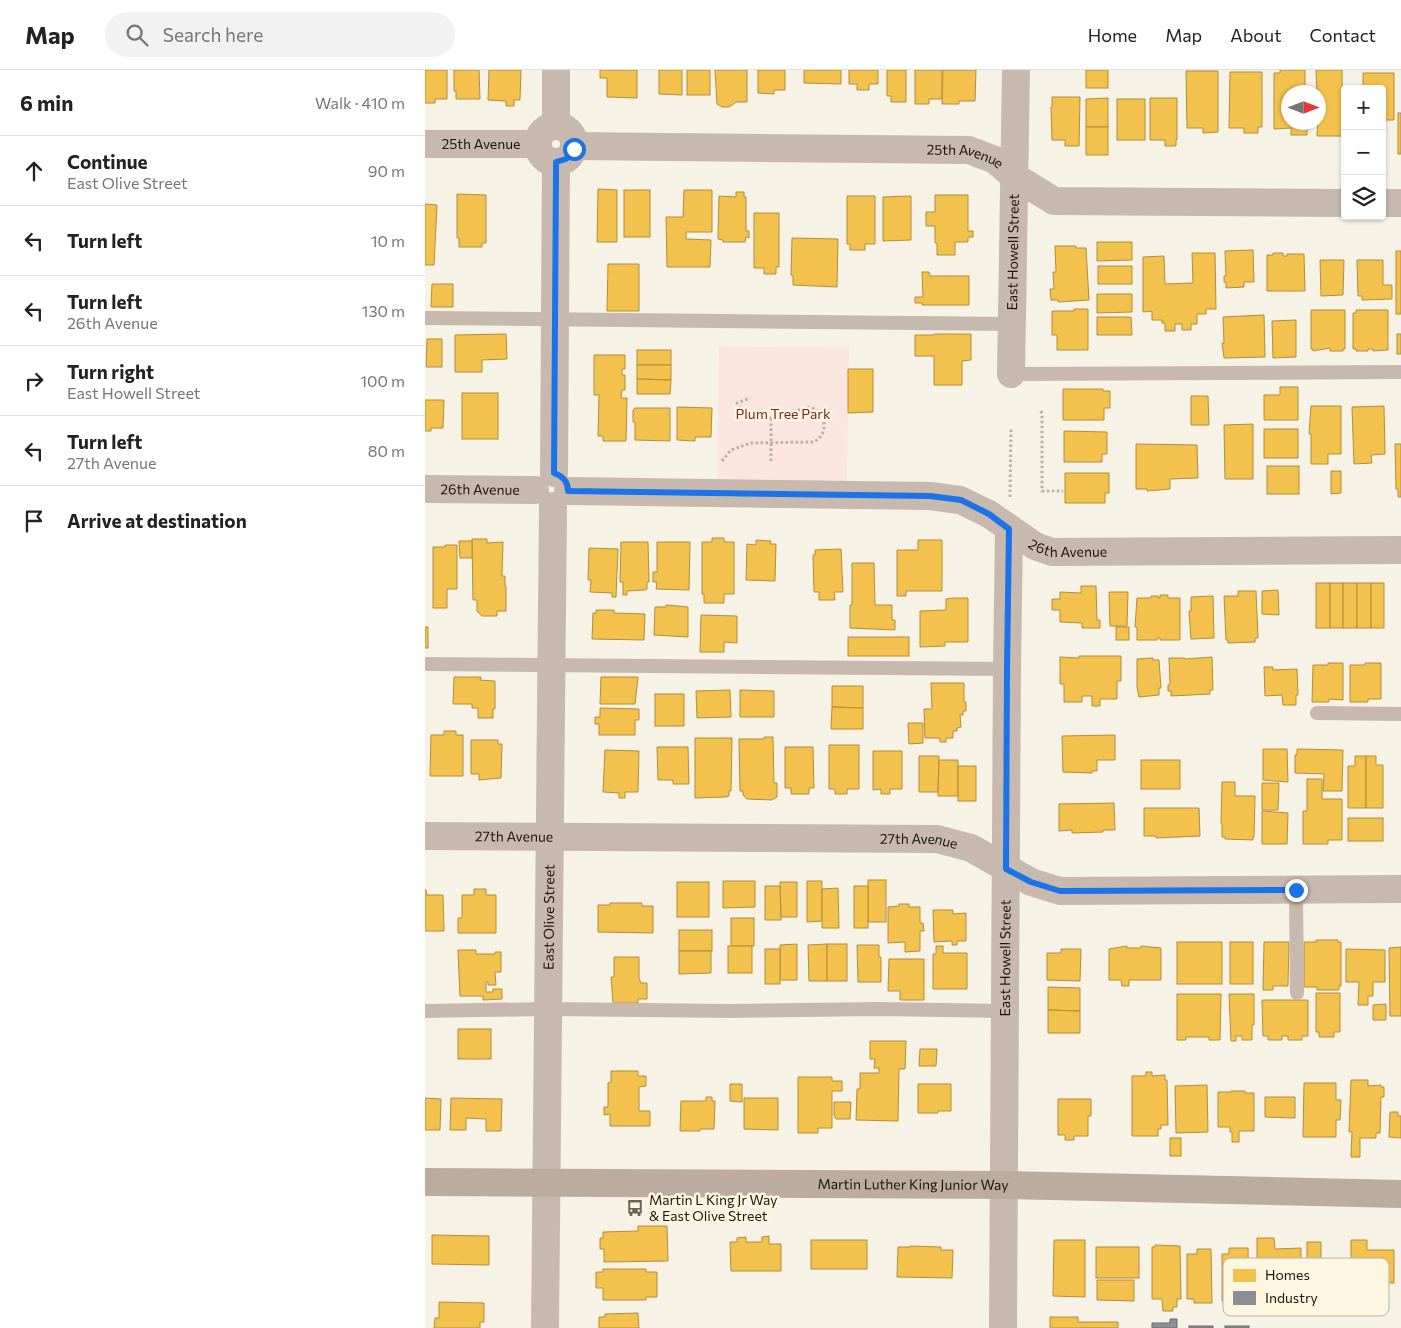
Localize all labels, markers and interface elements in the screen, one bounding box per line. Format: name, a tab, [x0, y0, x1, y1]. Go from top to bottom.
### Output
search box	[105, 12, 455, 57]
text: Map	[25, 20, 75, 49]
icon: search	[123, 21, 151, 49]
text: Search here	[163, 23, 263, 46]
text: Home	[1088, 24, 1137, 46]
text: Map	[1165, 24, 1202, 46]
text: About	[1230, 24, 1282, 46]
text: Contact	[1310, 24, 1376, 46]
north arrow	[1281, 85, 1326, 130]
map controls	[1341, 85, 1386, 220]
button: +	[1341, 85, 1386, 130]
text: 6 min	[20, 90, 73, 115]
text: Walk · 410 m	[315, 93, 405, 112]
button: −	[1341, 130, 1386, 175]
street label: 25th Avenue	[442, 135, 521, 152]
route start	[563, 138, 586, 161]
street label: 25th Avenue	[926, 141, 1007, 172]
text: Continue	[67, 150, 147, 173]
icon: ahead	[20, 157, 48, 185]
text: 90 m	[368, 161, 405, 180]
text: East Olive Street	[67, 173, 188, 192]
button: layers	[1341, 175, 1386, 220]
street label: East Howell Street	[1003, 193, 1022, 311]
icon: left	[20, 227, 48, 255]
text: Turn left	[67, 229, 142, 252]
text: 10 m	[371, 231, 405, 250]
text: Turn left	[67, 290, 142, 313]
icon: left	[20, 297, 48, 325]
text: 130 m	[362, 301, 405, 320]
text: 26th Avenue	[67, 313, 158, 332]
text: Turn right	[67, 360, 154, 383]
icon: right	[20, 367, 48, 395]
text: 100 m	[360, 371, 405, 390]
text: East Howell Street	[67, 383, 200, 402]
park label: Plum Tree Park	[736, 405, 831, 422]
text: Turn left	[67, 430, 142, 453]
icon: left	[20, 437, 48, 465]
text: 80 m	[368, 441, 405, 460]
text: 27th Avenue	[67, 453, 156, 472]
street label: 26th Avenue	[440, 480, 520, 498]
icon: arrive	[20, 507, 48, 535]
text: Arrive at destination	[67, 509, 247, 532]
street label: 26th Avenue	[1025, 535, 1107, 560]
street label: 27th Avenue	[475, 827, 553, 845]
street label: 27th Avenue	[880, 830, 960, 852]
street label: East Olive Street	[539, 864, 558, 970]
route end	[1285, 879, 1308, 902]
street label: East Howell Street	[996, 899, 1014, 1016]
street label: Martin Luther King Junior Way	[817, 1175, 1009, 1193]
place label: Martin L King Jr Way & East Olive Street	[649, 1191, 778, 1224]
bus stop icon: Martin L King Jr Way & East Olive Street	[625, 1198, 645, 1218]
legend	[1223, 1258, 1389, 1316]
text: Homes	[1265, 1266, 1310, 1283]
text: Industry	[1265, 1289, 1318, 1306]

